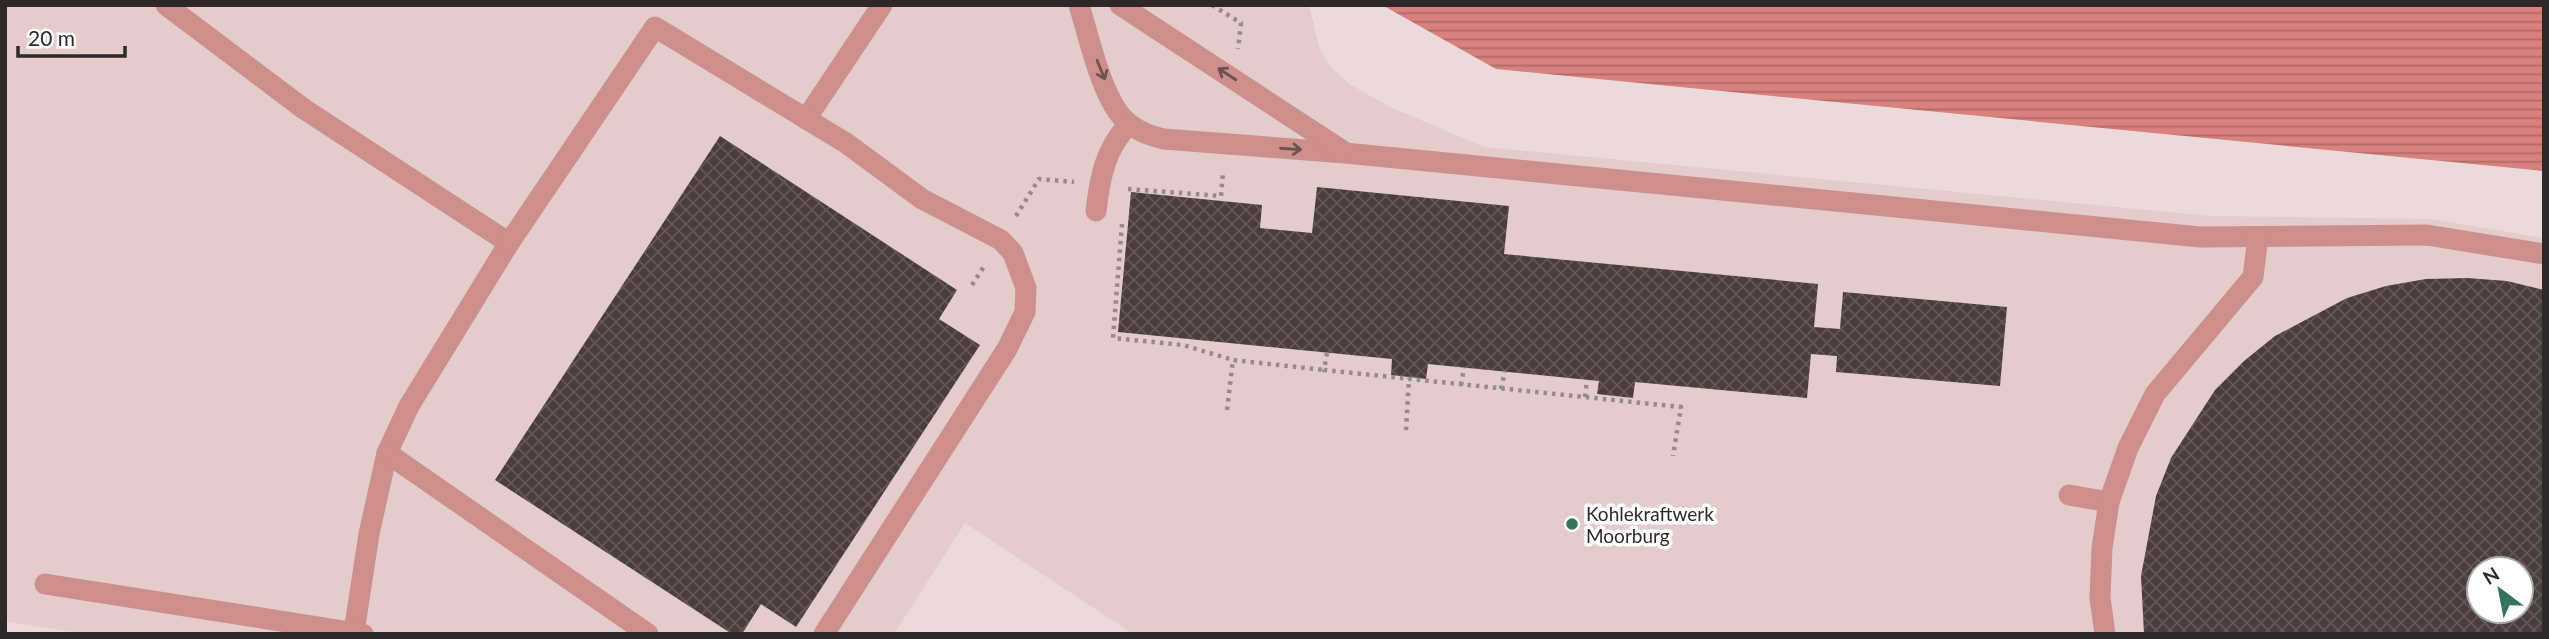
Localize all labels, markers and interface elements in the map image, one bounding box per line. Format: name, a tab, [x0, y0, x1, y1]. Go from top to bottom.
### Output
scale bar	[18, 14, 124, 58]
text: 20 m	[28, 25, 75, 50]
one-way arrow	[1095, 59, 1108, 80]
one-way arrow	[1217, 67, 1237, 81]
one-way arrow	[1279, 143, 1302, 156]
place label: Kohlekraftwerk Moorburg	[1586, 502, 1714, 547]
marker: Kohlekraftwerk Moorburg	[1564, 516, 1580, 532]
north arrow	[2465, 555, 2535, 625]
text: N	[2478, 562, 2503, 589]

